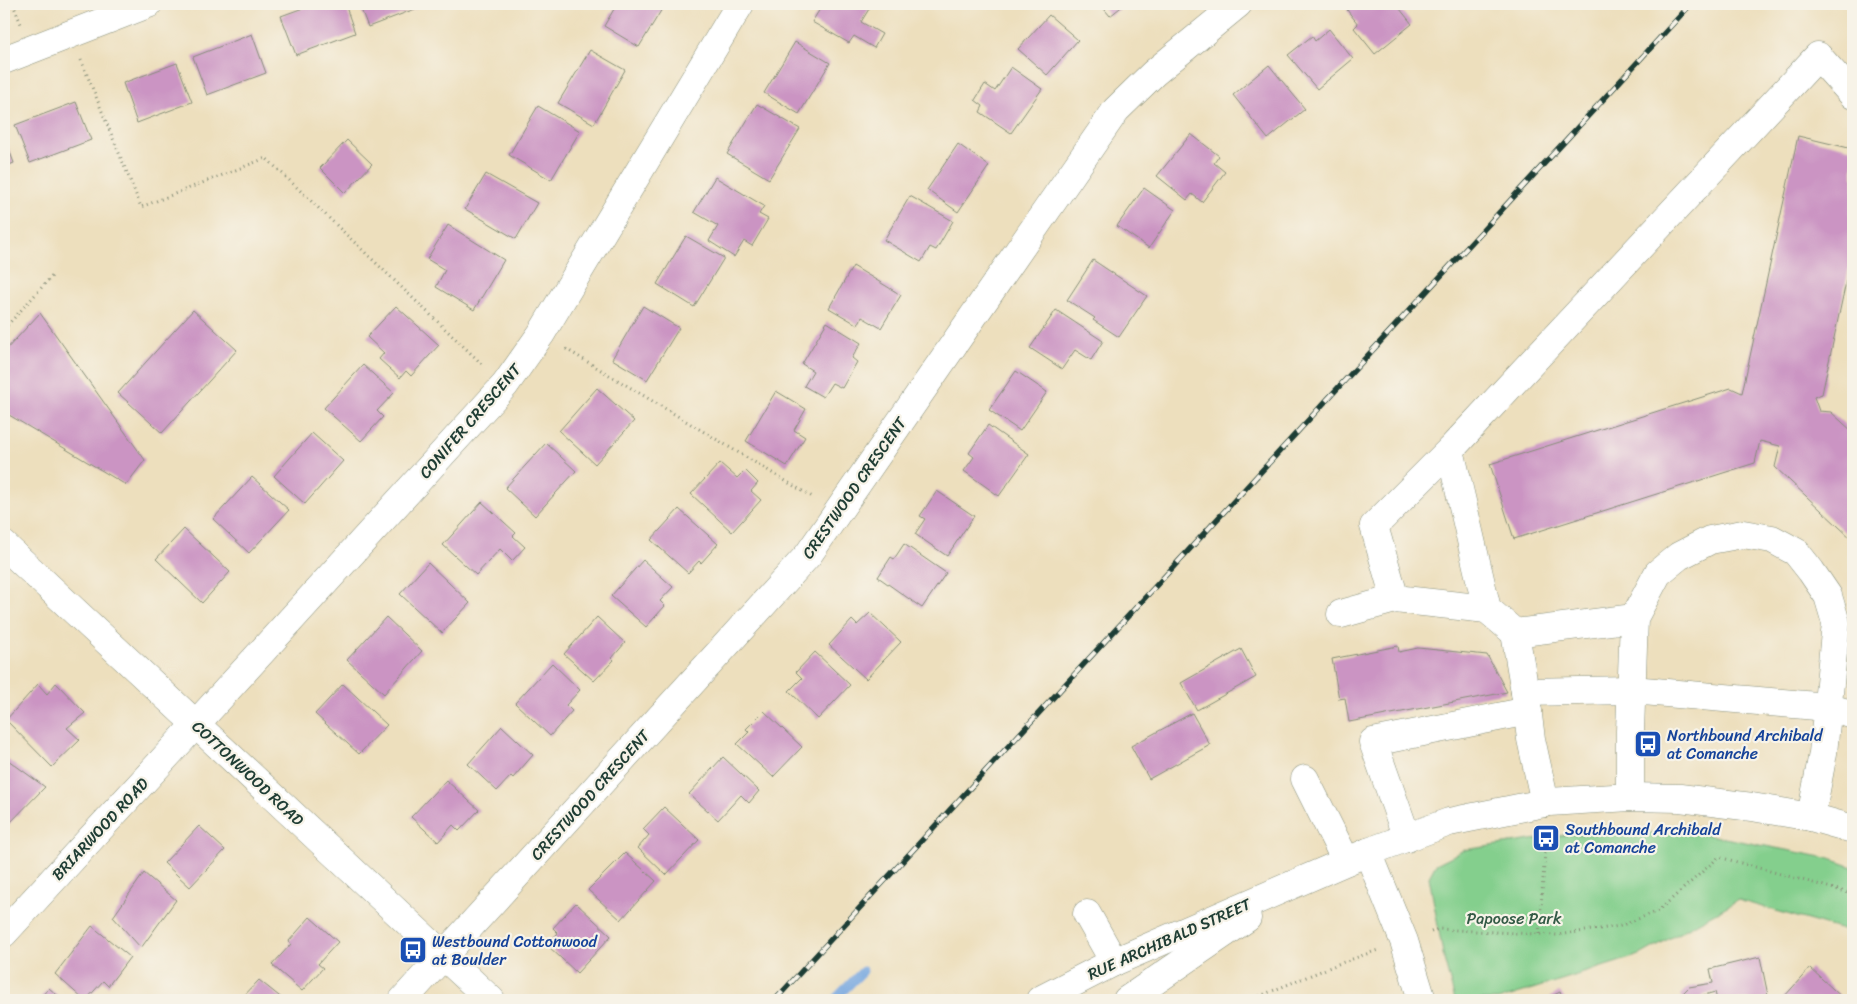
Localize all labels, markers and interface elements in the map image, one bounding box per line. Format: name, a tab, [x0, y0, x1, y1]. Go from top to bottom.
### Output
street label: CONIFER CRESCENT	[411, 356, 529, 485]
street label: CRESTWOOD CRESCENT	[794, 410, 915, 565]
street label: COTTONWOOD ROAD	[185, 713, 311, 833]
place label: Northbound Archibald at Comanche	[1667, 721, 1824, 768]
street label: CRESTWOOD CRESCENT	[523, 722, 658, 867]
bus stop icon: Northbound Archibald at Comanche	[1633, 729, 1663, 759]
street label: BRIARWOOD ROAD	[44, 770, 156, 887]
place label: Southbound Archibald at Comanche	[1565, 815, 1722, 862]
bus stop icon: Southbound Archibald at Comanche	[1531, 823, 1561, 853]
street label: RUE ARCHIBALD STREET	[1083, 889, 1257, 988]
park label: Papoose Park	[1467, 904, 1562, 933]
place label: Westbound Cottonwood at Boulder	[432, 927, 599, 974]
bus stop icon: Westbound Cottonwood at Boulder	[398, 935, 428, 965]

